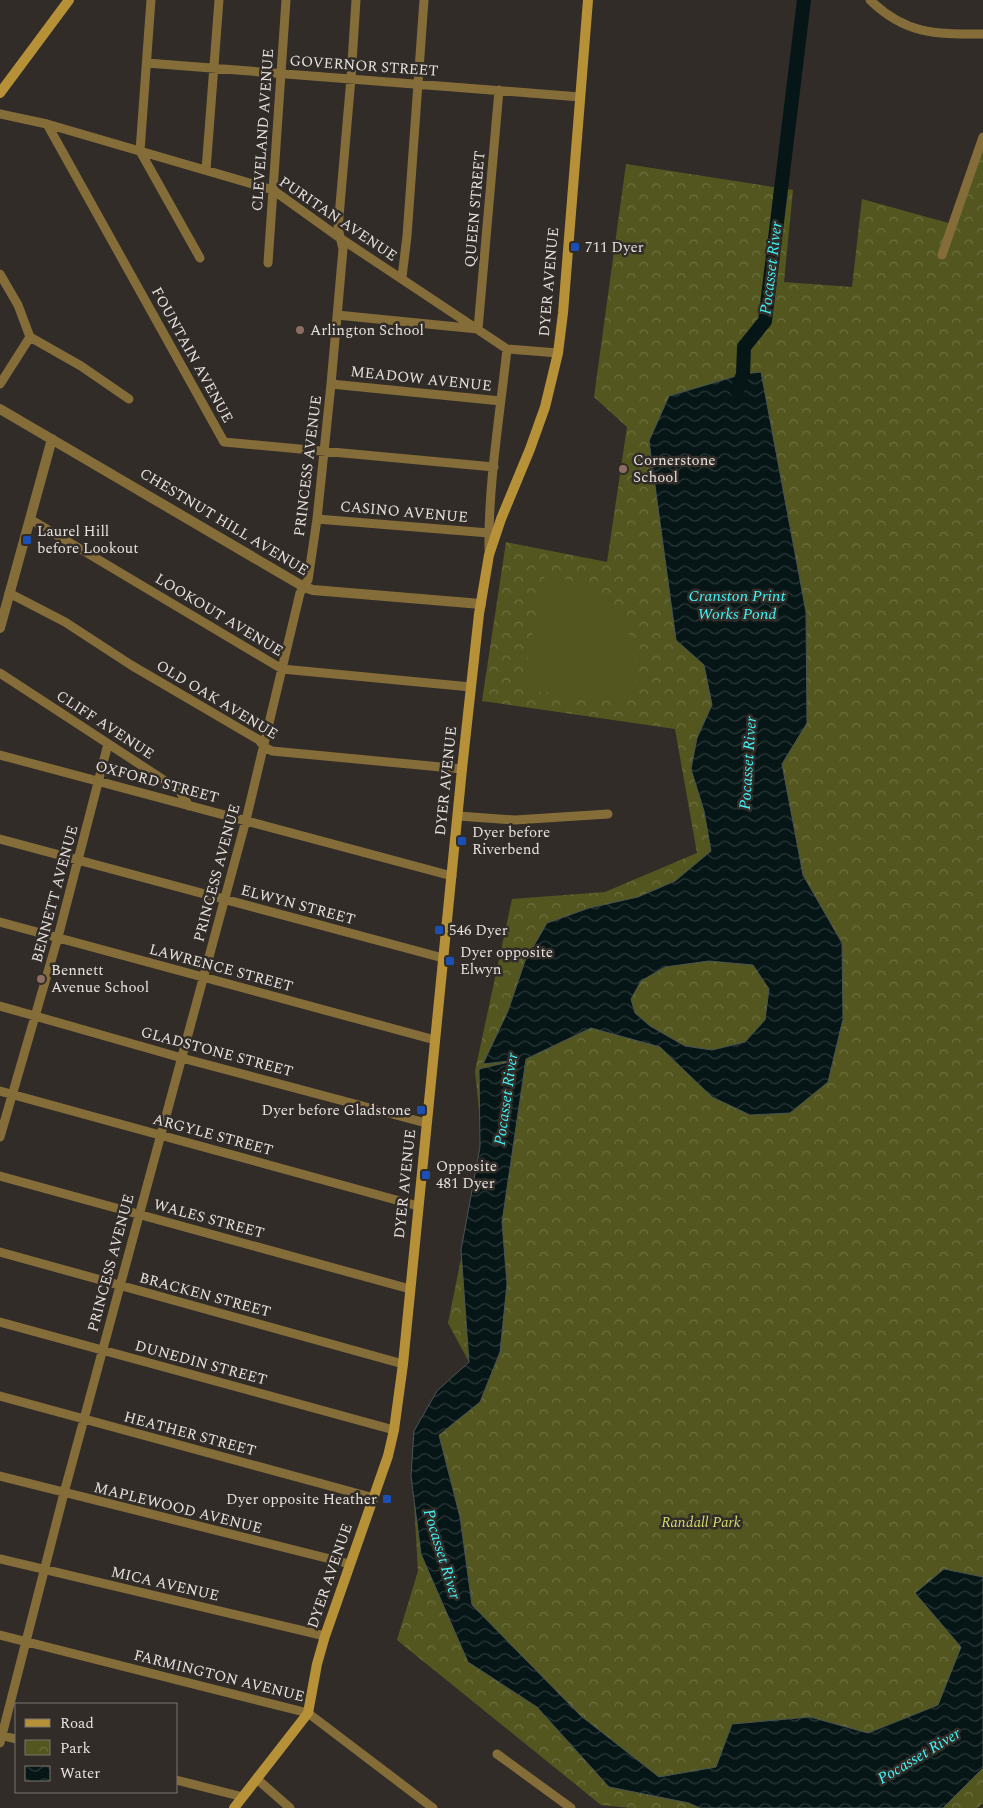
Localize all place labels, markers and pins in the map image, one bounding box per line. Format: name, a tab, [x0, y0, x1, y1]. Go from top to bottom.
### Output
place label: 711 Dyer	[585, 236, 644, 259]
marker: 711 Dyer	[569, 241, 581, 253]
place label: Arlington School	[310, 319, 424, 342]
marker: Arlington School	[294, 324, 306, 336]
place label: Cornerstone School	[633, 449, 716, 489]
marker: Cornerstone School	[617, 463, 629, 475]
place label: Laurel Hill before Lookout	[37, 520, 139, 560]
marker: Laurel Hill before Lookout	[21, 534, 33, 546]
place label: Dyer before Riverbend	[472, 821, 550, 861]
marker: Dyer before Riverbend	[456, 835, 468, 847]
place label: 546 Dyer	[449, 919, 508, 942]
marker: 546 Dyer	[433, 924, 445, 936]
place label: Dyer opposite Elwyn	[460, 941, 553, 981]
marker: Dyer opposite Elwyn	[444, 955, 456, 967]
place label: Bennett Avenue School	[51, 959, 149, 999]
marker: Bennett Avenue School	[35, 973, 47, 985]
place label: Dyer before Gladstone	[262, 1099, 411, 1122]
marker: Dyer before Gladstone	[415, 1104, 427, 1116]
place label: Opposite 481 Dyer	[436, 1155, 497, 1195]
marker: Opposite 481 Dyer	[420, 1169, 432, 1181]
place label: Dyer opposite Heather	[226, 1488, 377, 1511]
marker: Dyer opposite Heather	[381, 1493, 393, 1505]

